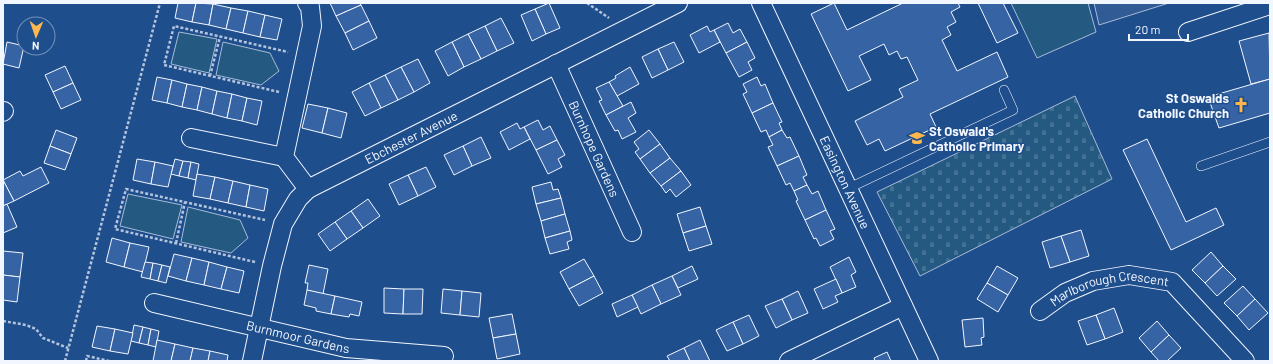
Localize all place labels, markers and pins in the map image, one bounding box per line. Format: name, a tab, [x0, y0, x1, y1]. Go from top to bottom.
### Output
place label: St Oswalds Catholic Church	[1138, 90, 1229, 121]
church icon: St Oswalds Catholic Church	[1232, 96, 1250, 114]
place label: St Oswald's Catholic Primary	[929, 123, 1025, 154]
school or university icon: St Oswald's Catholic Primary	[908, 129, 926, 147]

